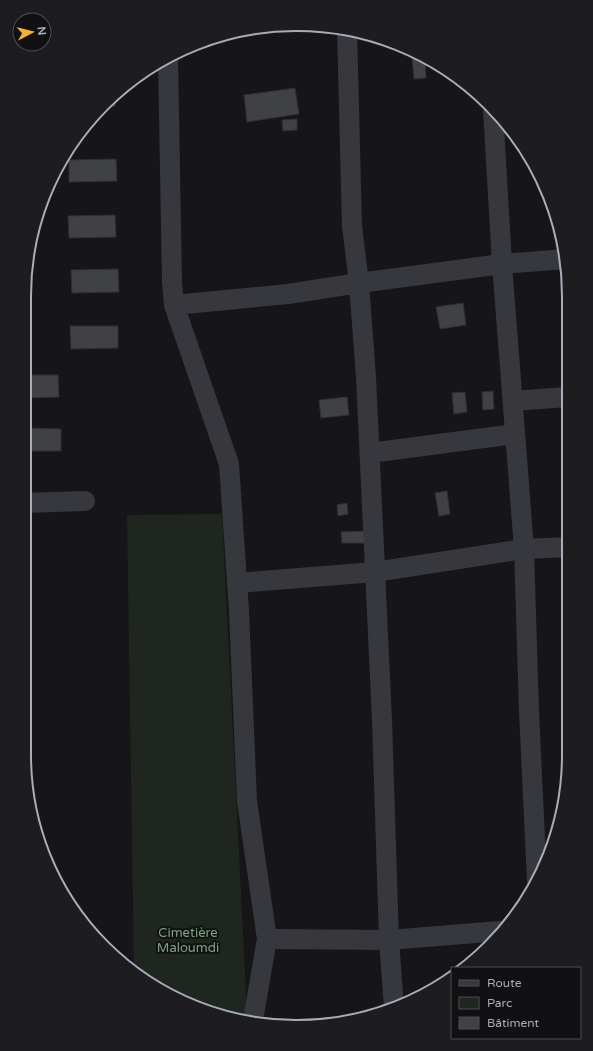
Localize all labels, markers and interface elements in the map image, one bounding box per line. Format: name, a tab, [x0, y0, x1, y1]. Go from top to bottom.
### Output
north arrow	[12, 12, 52, 52]
text: N	[34, 26, 48, 36]
park label: Cimetière Maloumdi	[157, 925, 219, 956]
legend	[451, 967, 581, 1039]
text: Route	[487, 976, 522, 990]
text: Parc	[487, 996, 512, 1010]
text: Bâtiment	[487, 1016, 539, 1030]

